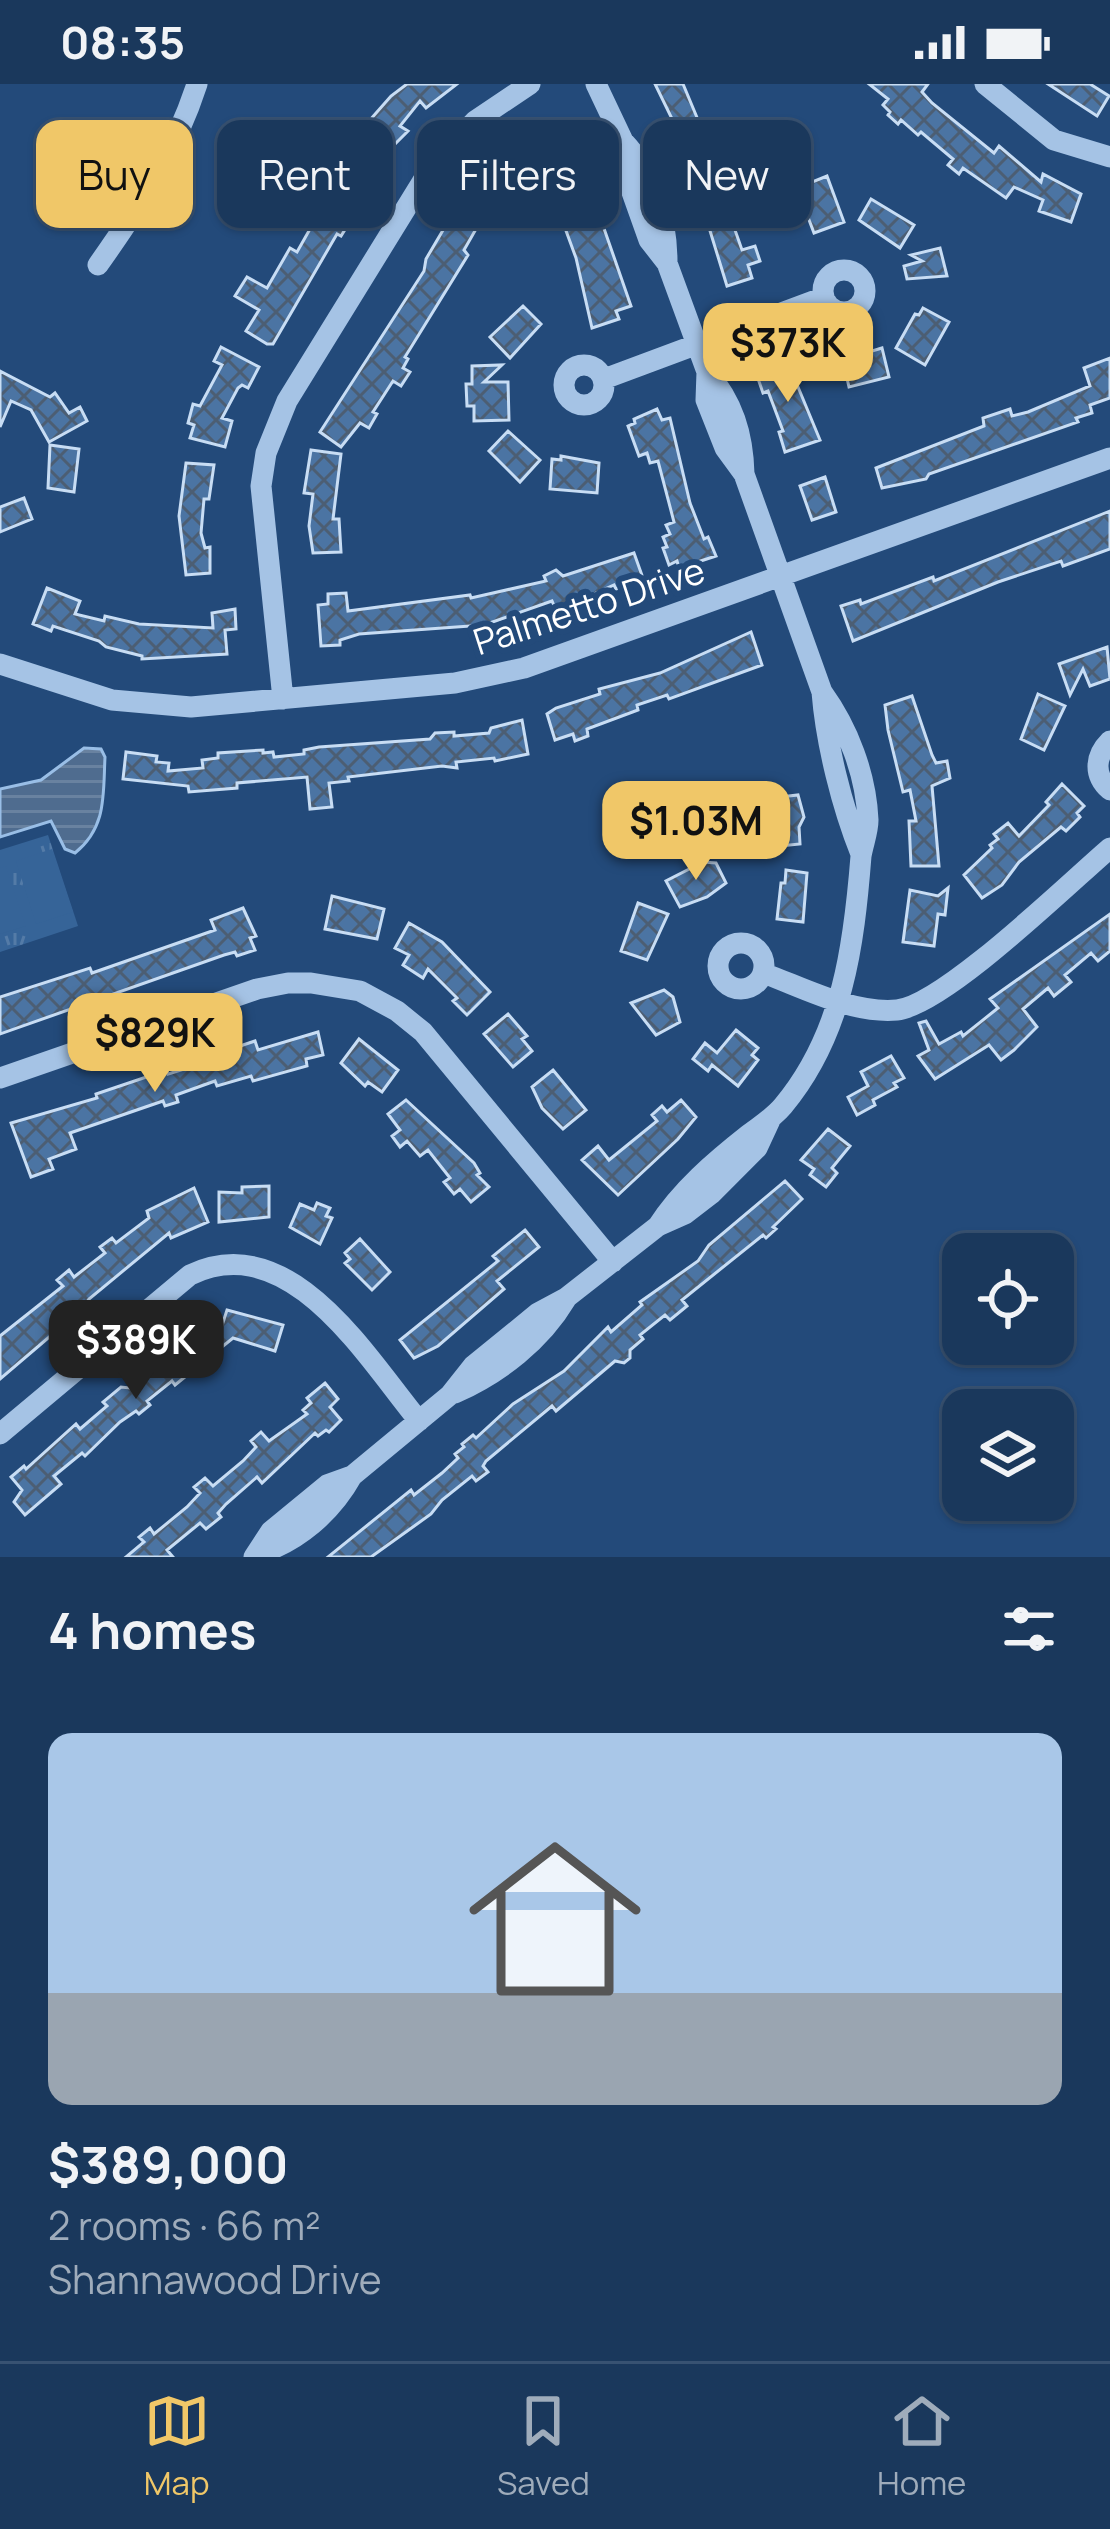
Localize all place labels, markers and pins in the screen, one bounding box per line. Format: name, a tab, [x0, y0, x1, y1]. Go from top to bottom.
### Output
pin: $373K	[704, 303, 872, 405]
pin: $1.03M	[598, 781, 794, 883]
pin: $829K	[71, 993, 239, 1095]
pin: $389K	[52, 1300, 220, 1402]

